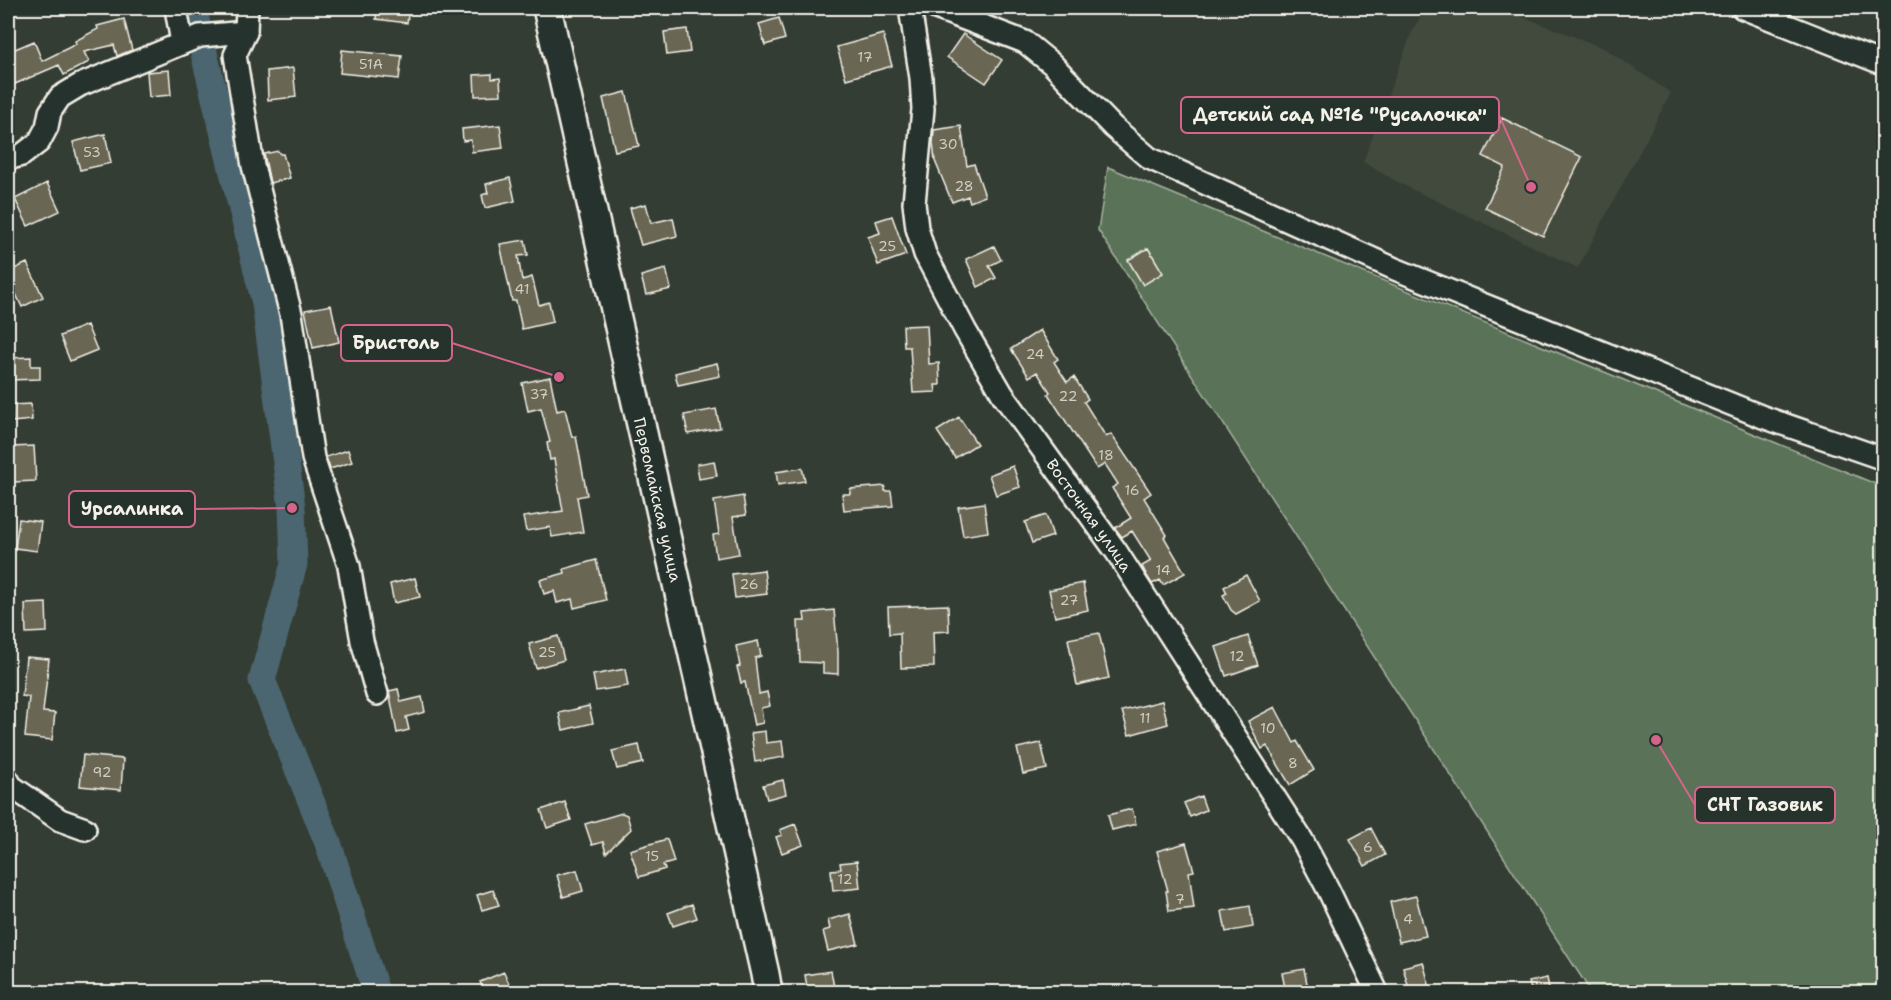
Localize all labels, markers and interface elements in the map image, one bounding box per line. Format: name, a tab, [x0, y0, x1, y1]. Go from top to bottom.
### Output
house number: 17	[858, 48, 872, 66]
house number: 51А	[359, 55, 383, 73]
callout: Детский сад №16 "Русалочка"	[1181, 97, 1499, 133]
text: Детский сад №16 "Русалочка"	[1193, 103, 1487, 127]
house number: 30	[938, 135, 958, 153]
house number: 53	[83, 143, 101, 161]
house number: 28	[954, 177, 974, 195]
house number: 25	[878, 237, 896, 255]
house number: 41	[515, 280, 529, 298]
callout: Бристоль	[341, 325, 452, 361]
text: Бристоль	[352, 331, 440, 355]
house number: 24	[1026, 345, 1045, 363]
house number: 37	[530, 385, 548, 403]
house number: 22	[1059, 387, 1077, 405]
street label: Первомайская улица	[629, 415, 687, 584]
house number: 18	[1098, 446, 1114, 464]
street label: Восточная улица	[1042, 454, 1137, 576]
house number: 16	[1124, 481, 1140, 499]
callout: Урсалинка	[69, 491, 195, 527]
text: Урсалинка	[81, 497, 184, 521]
house number: 14	[1155, 561, 1171, 579]
house number: 26	[740, 575, 759, 593]
house number: 27	[1060, 591, 1078, 609]
house number: 25	[538, 643, 556, 661]
house number: 12	[1230, 647, 1244, 665]
house number: 11	[1139, 709, 1151, 727]
house number: 10	[1260, 719, 1276, 737]
house number: 8	[1288, 754, 1298, 772]
house number: 92	[93, 763, 111, 781]
callout: СНТ Газовик	[1695, 787, 1835, 823]
text: СНТ Газовик	[1707, 793, 1823, 817]
house number: 6	[1363, 838, 1373, 856]
house number: 15	[645, 847, 659, 865]
house number: 12	[838, 870, 852, 888]
house number: 7	[1175, 890, 1185, 908]
house number: 4	[1403, 910, 1413, 928]

